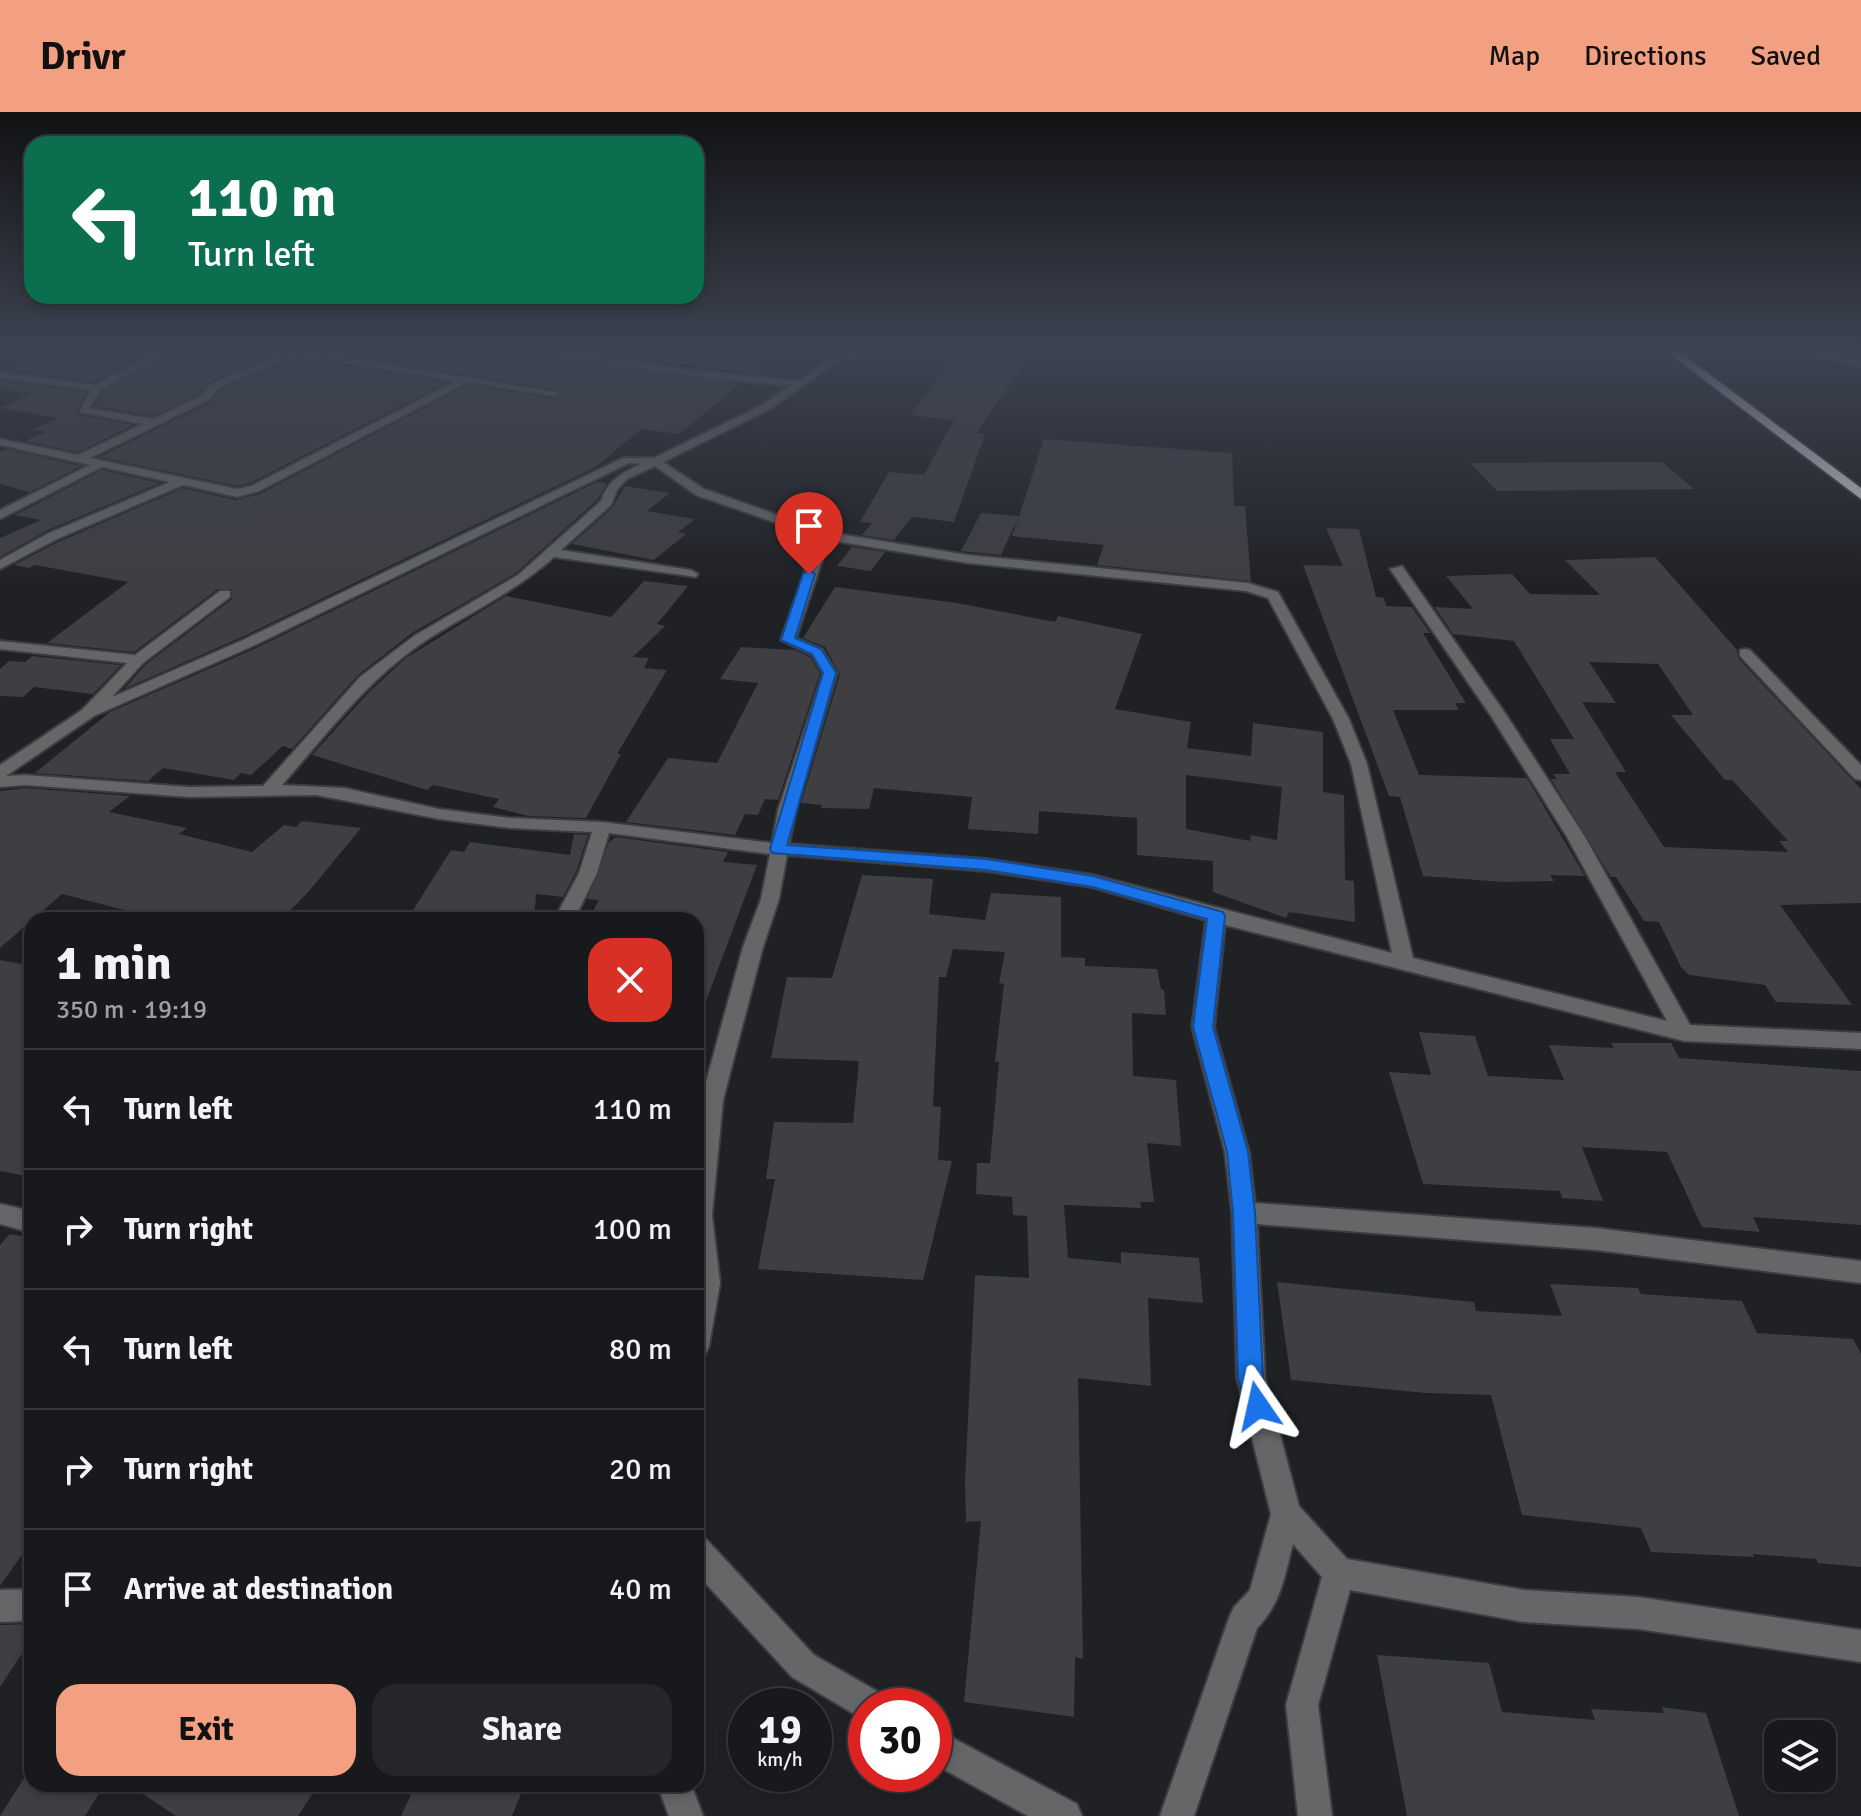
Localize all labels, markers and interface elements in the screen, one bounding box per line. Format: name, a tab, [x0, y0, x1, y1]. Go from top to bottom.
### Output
text: Drivr	[40, 33, 126, 80]
text: Map	[1488, 39, 1540, 73]
text: Directions	[1584, 39, 1706, 73]
text: Saved	[1750, 39, 1821, 73]
text: 110 m	[188, 163, 336, 232]
icon: left	[56, 168, 160, 272]
text: Turn left	[188, 232, 315, 277]
pin	[775, 492, 843, 574]
icon: arrive	[787, 504, 831, 548]
text: 1 min	[56, 934, 172, 993]
button: close	[588, 938, 672, 1022]
text: 350 m · 19:19	[56, 994, 207, 1026]
icon: left	[56, 1087, 100, 1131]
text: Turn left	[124, 1091, 233, 1128]
text: 110 m	[593, 1091, 672, 1128]
icon: right	[56, 1207, 100, 1251]
text: Turn right	[124, 1211, 253, 1248]
text: 100 m	[593, 1211, 672, 1248]
icon: left	[56, 1327, 100, 1371]
text: Turn left	[124, 1331, 233, 1368]
text: 80 m	[609, 1331, 672, 1368]
position arrow	[1216, 1364, 1300, 1448]
icon: right	[56, 1447, 100, 1491]
text: Turn right	[124, 1451, 253, 1488]
text: 20 m	[609, 1451, 672, 1488]
icon: arrive	[56, 1567, 100, 1611]
text: Arrive at destination	[124, 1571, 393, 1608]
text: 40 m	[609, 1571, 672, 1608]
button: Exit	[56, 1684, 356, 1776]
button: Share	[372, 1684, 672, 1776]
speed limit sign: 30	[848, 1688, 952, 1792]
text: 19	[758, 1705, 802, 1755]
map controls	[1764, 1720, 1836, 1792]
button: layers	[1764, 1720, 1836, 1792]
text: km/h	[757, 1747, 803, 1772]

